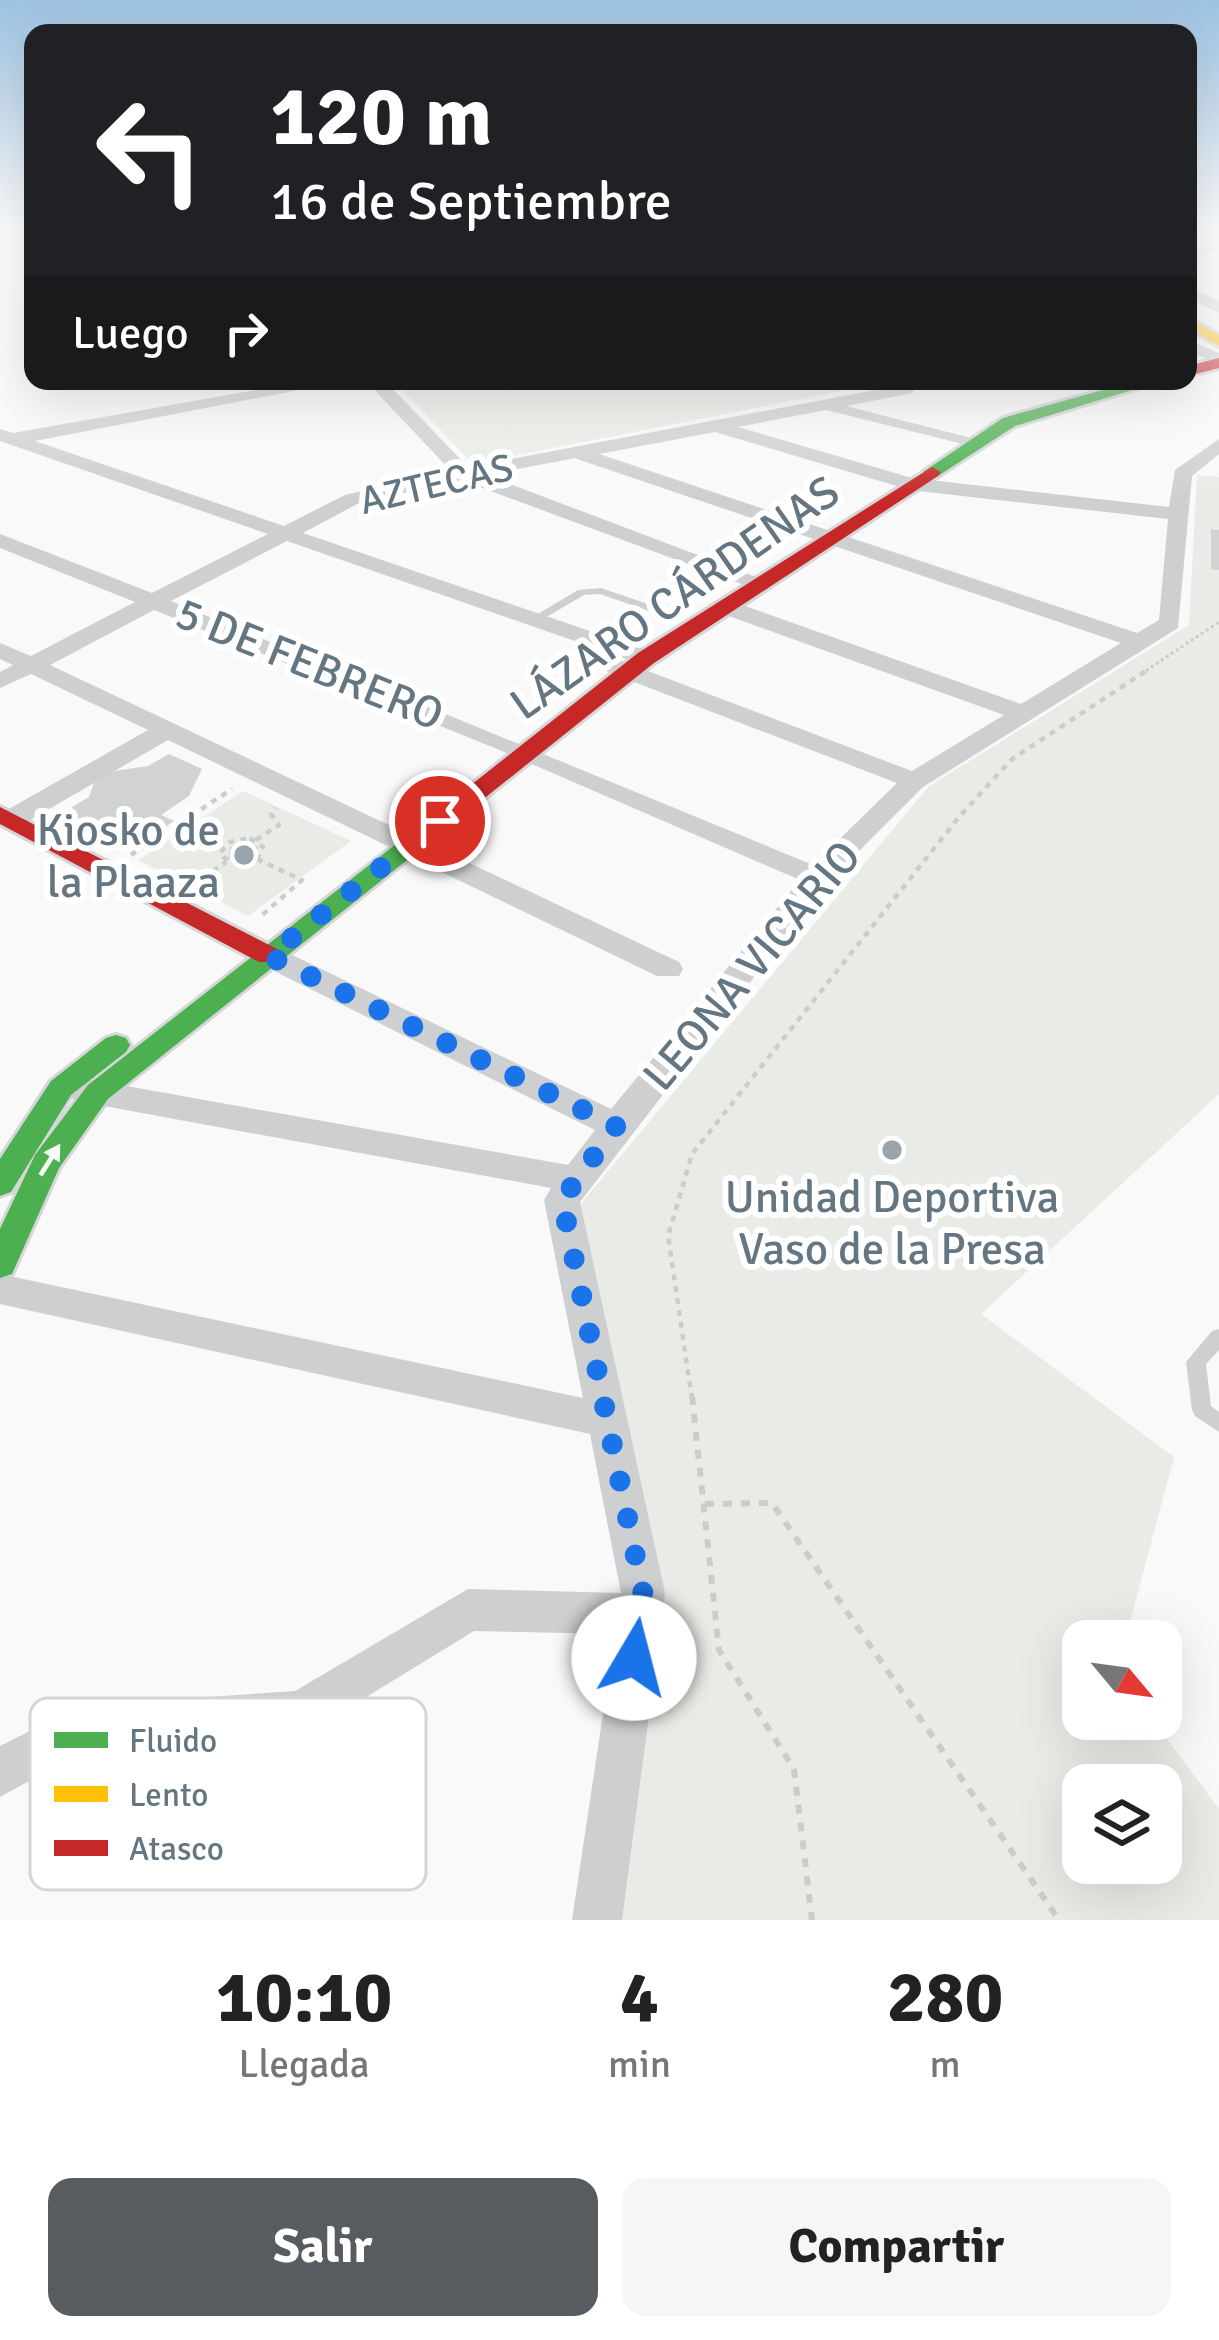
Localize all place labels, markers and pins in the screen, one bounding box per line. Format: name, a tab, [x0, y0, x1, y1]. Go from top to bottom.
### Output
pin	[389, 770, 491, 872]
place label: Kiosko de la Plaaza	[37, 803, 220, 910]
marker: Kiosko de la Plaaza	[231, 842, 257, 868]
marker: Unidad Deportiva Vaso de la Presa	[879, 1137, 905, 1163]
place label: Unidad Deportiva Vaso de la Presa	[725, 1170, 1059, 1277]

